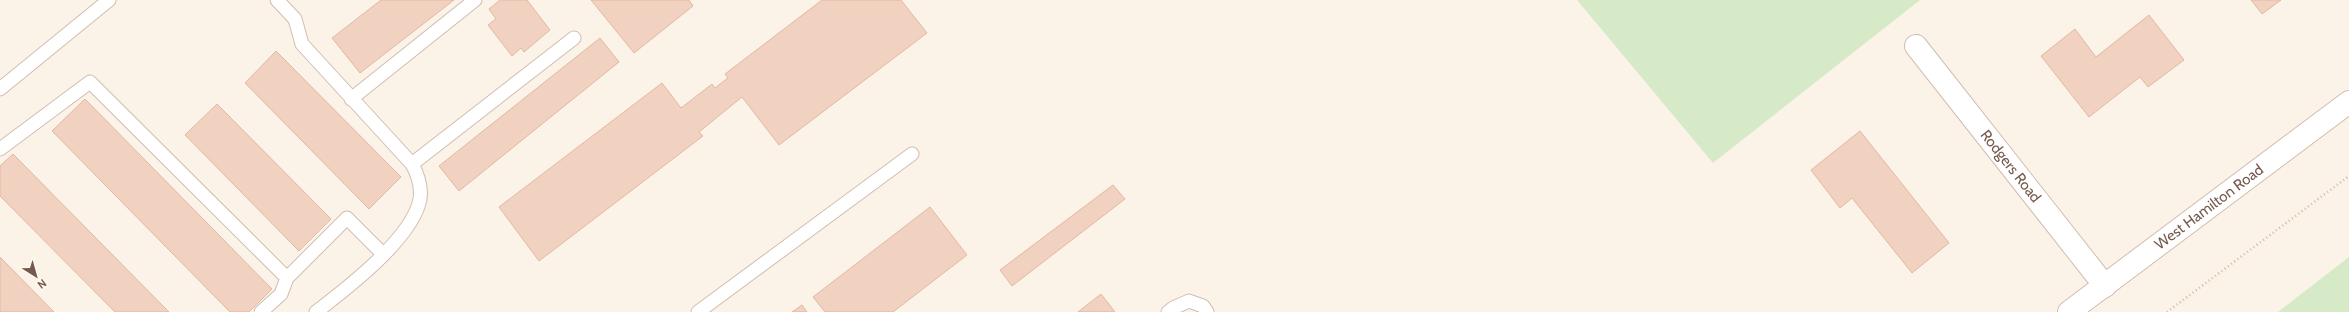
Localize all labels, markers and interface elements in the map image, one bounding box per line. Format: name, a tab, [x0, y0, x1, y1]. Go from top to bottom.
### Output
street label: Rodgers Road	[1977, 126, 2045, 206]
street label: West Hamilton Road	[2151, 161, 2267, 253]
north arrow	[16, 256, 56, 296]
text: N	[35, 276, 49, 292]

